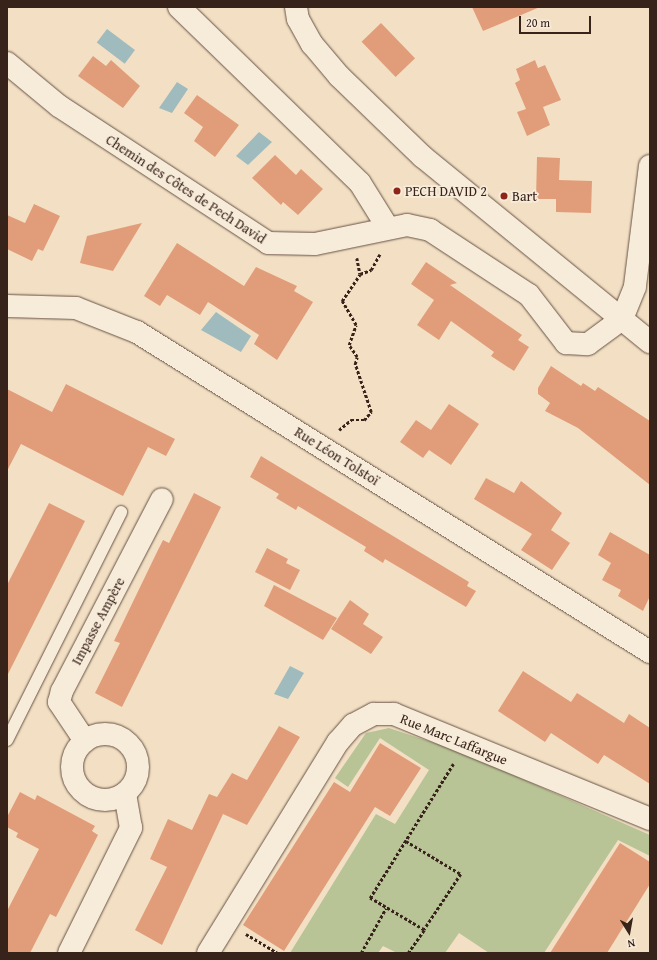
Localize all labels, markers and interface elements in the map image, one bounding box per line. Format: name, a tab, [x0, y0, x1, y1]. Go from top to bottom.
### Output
scale bar	[521, 8, 593, 34]
text: 20 m	[526, 14, 550, 31]
street label: Chemin des Côtes de Pech David	[103, 131, 269, 247]
place label: PECH DAVID 2	[405, 183, 487, 199]
marker: PECH DAVID 2	[392, 186, 402, 196]
place label: Bart	[512, 188, 537, 204]
marker: Bart	[499, 191, 509, 201]
street label: Rue Léon Tolstoï	[292, 423, 382, 489]
street label: Impasse Ampère	[68, 574, 128, 668]
street label: Rue Marc Laffargue	[398, 710, 510, 768]
north arrow	[609, 912, 649, 952]
text: N	[626, 935, 636, 952]

